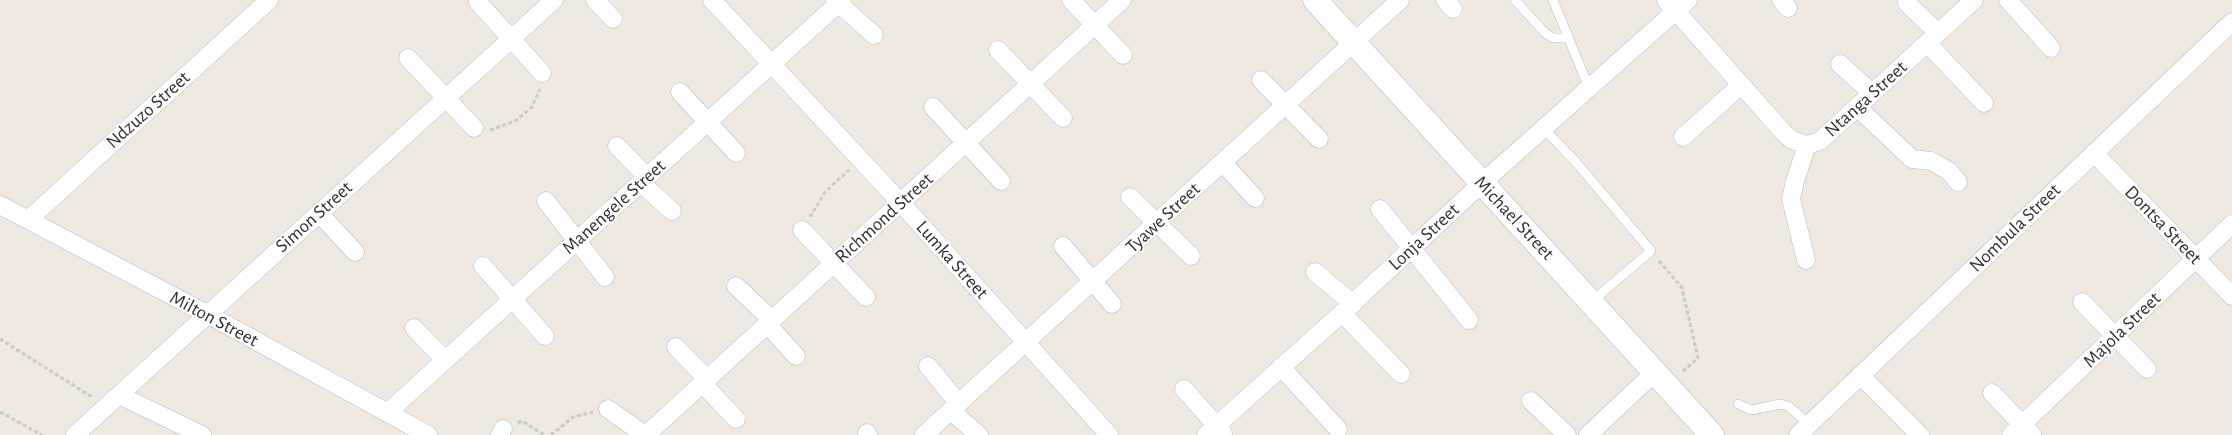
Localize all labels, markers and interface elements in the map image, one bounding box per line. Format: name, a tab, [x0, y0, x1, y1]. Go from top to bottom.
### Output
street label: Ntanga Street	[1820, 56, 1912, 142]
street label: Ndzuzo Street	[101, 66, 195, 154]
street label: Manengele Street	[558, 155, 670, 259]
street label: Richmond Street	[830, 168, 938, 268]
street label: Michael Street	[1469, 171, 1559, 265]
street label: Simon Street	[271, 177, 357, 257]
street label: Tyawe Street	[1121, 178, 1205, 258]
street label: Nombula Street	[1965, 179, 2065, 277]
street label: Dontsa Street	[2120, 181, 2206, 269]
street label: Lonja Street	[1384, 199, 1464, 275]
street label: Lumka Street	[911, 216, 993, 304]
street label: Milton Street	[166, 286, 262, 352]
street label: Majola Street	[2078, 287, 2166, 373]

